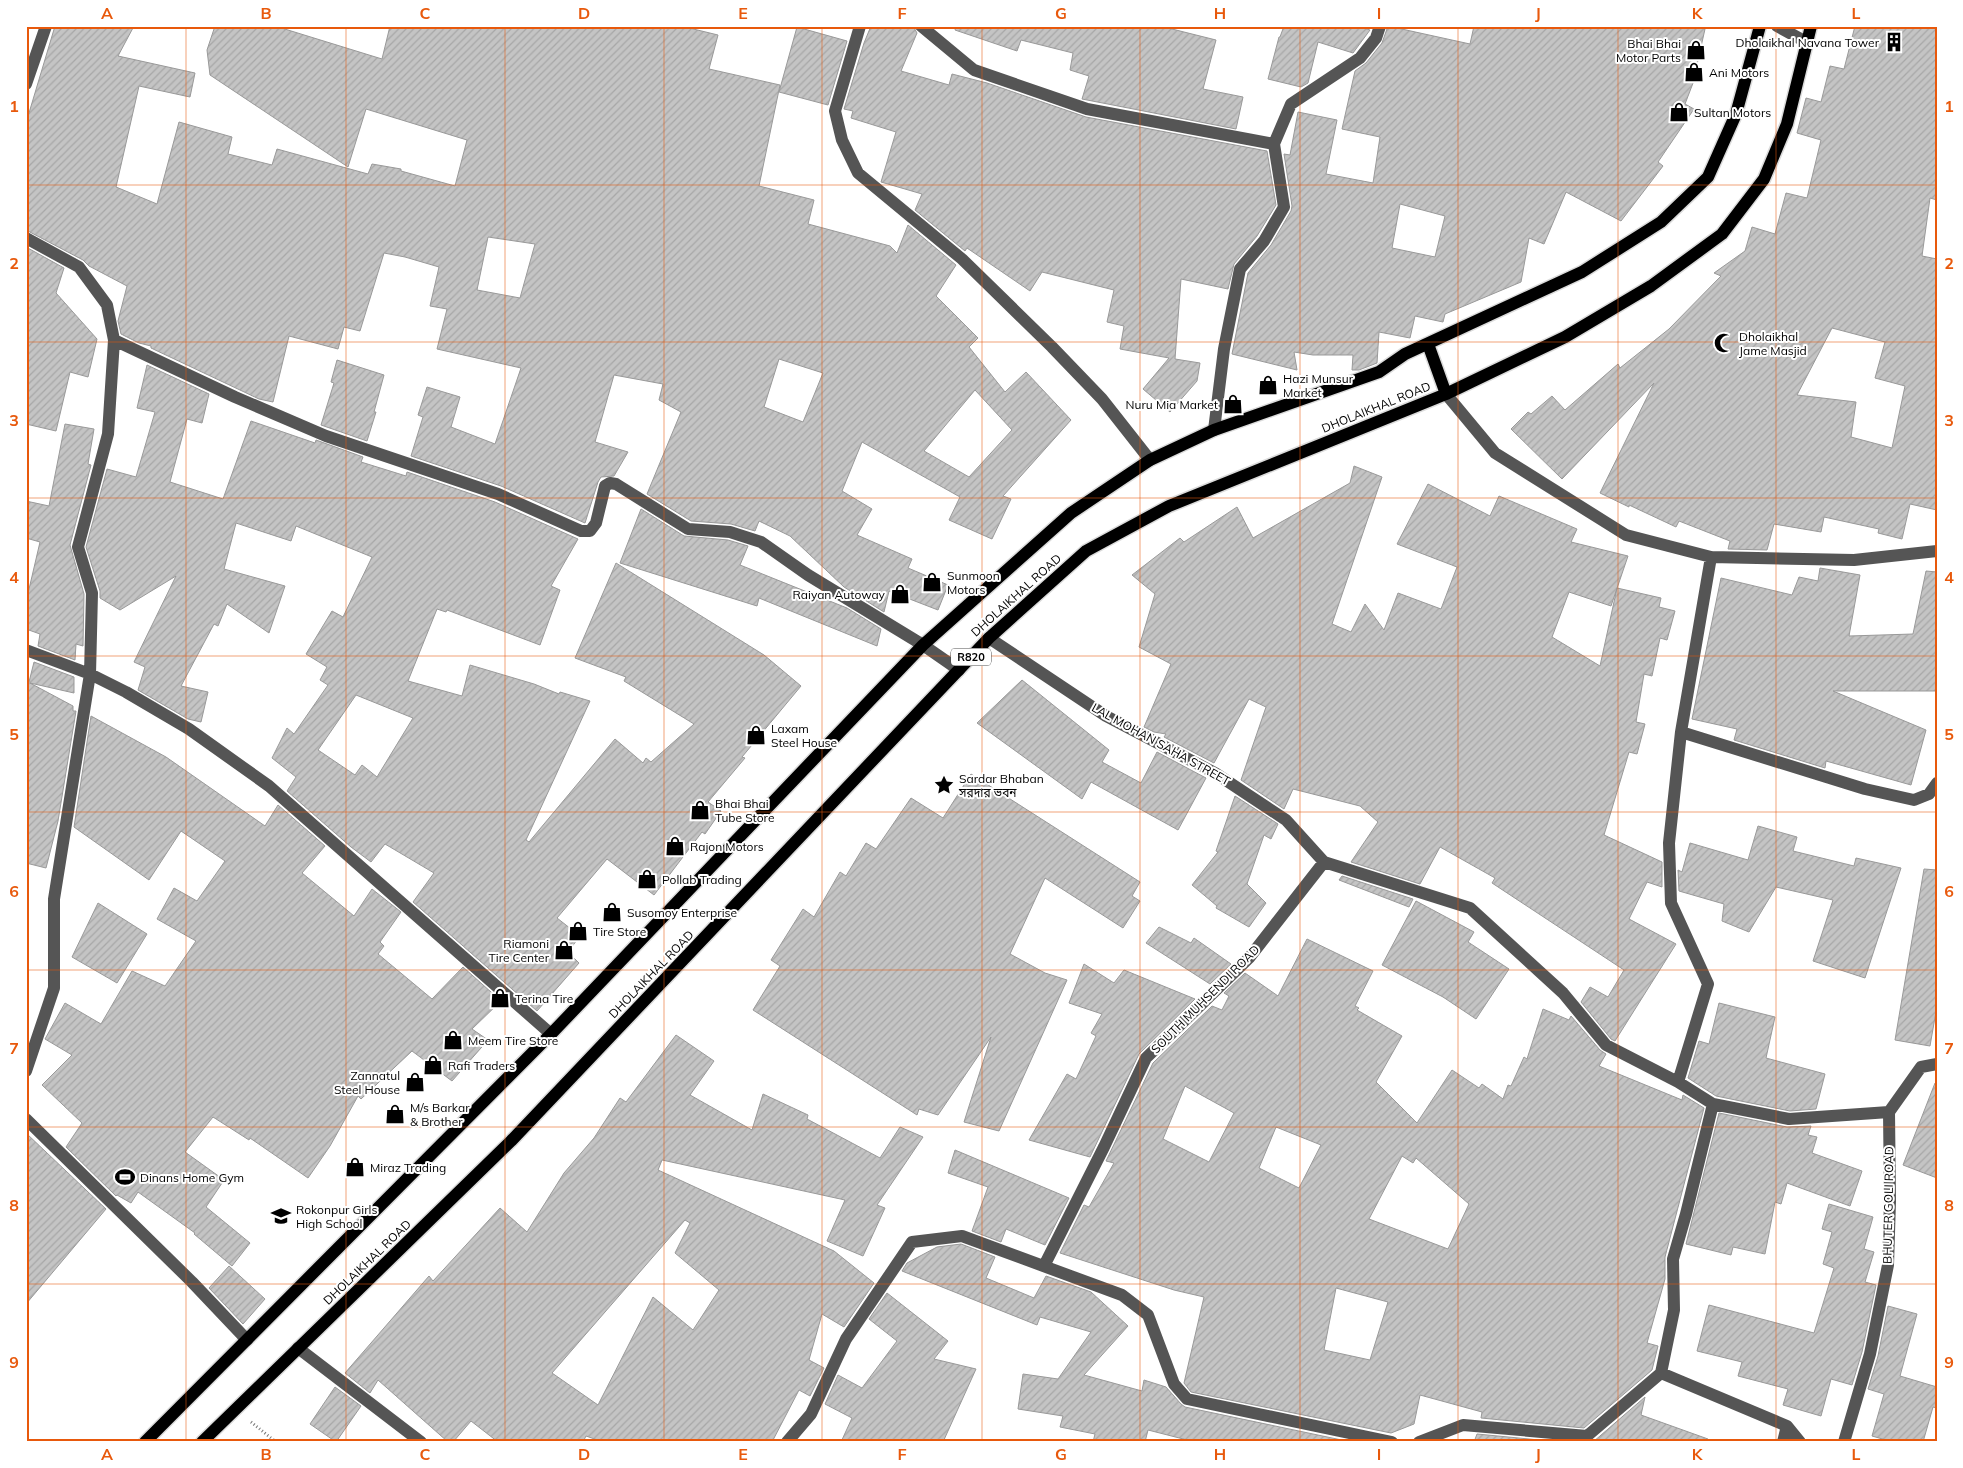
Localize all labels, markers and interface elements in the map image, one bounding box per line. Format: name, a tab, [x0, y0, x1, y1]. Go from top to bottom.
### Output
text: A	[101, 3, 113, 23]
text: B	[260, 3, 272, 23]
text: C	[420, 3, 431, 23]
text: D	[578, 3, 590, 23]
text: E	[738, 3, 748, 23]
text: F	[897, 3, 907, 23]
text: G	[1055, 3, 1067, 23]
text: H	[1214, 3, 1226, 23]
text: I	[1377, 3, 1381, 23]
text: J	[1535, 3, 1541, 23]
text: K	[1692, 3, 1704, 23]
text: L	[1852, 3, 1861, 23]
building icon: Dholaikhal Navana Tower	[1883, 31, 1905, 53]
place label: Dholaikhal Navana Tower	[1736, 35, 1880, 50]
place label: Bhai Bhai Motor Parts	[1616, 36, 1681, 65]
shop icon: Bhai Bhai Motor Parts	[1685, 39, 1707, 61]
shop icon: Ani Motors	[1683, 61, 1705, 83]
place label: Ani Motors	[1709, 65, 1769, 80]
text: 1	[9, 96, 19, 116]
text: 1	[1944, 96, 1954, 116]
shop icon: Sultan Motors	[1668, 101, 1690, 123]
place label: Sultan Motors	[1694, 105, 1771, 120]
text: 2	[9, 253, 19, 273]
text: 2	[1944, 253, 1954, 273]
place label: Dholaikhal Jame Masjid	[1739, 329, 1807, 358]
mosque icon: Dholaikhal Jame Masjid	[1713, 332, 1735, 354]
place label: Hazi Munsur Market	[1283, 371, 1354, 400]
shop icon: Hazi Munsur Market	[1257, 374, 1279, 396]
street label: DHOLAIKHAL ROAD	[1319, 378, 1433, 436]
shop icon: Nuru Mia Market	[1222, 393, 1244, 415]
place label: Nuru Mia Market	[1126, 397, 1218, 412]
text: 3	[9, 410, 19, 430]
text: 3	[1944, 410, 1954, 430]
street label: DHOLAIKHAL ROAD	[968, 551, 1064, 639]
text: 4	[9, 567, 19, 587]
text: 4	[1944, 567, 1954, 587]
place label: Sunmoon Motors	[947, 568, 1000, 597]
shop icon: Sunmoon Motors	[921, 571, 943, 593]
shop icon: Raiyan Autoway	[889, 583, 911, 605]
place label: Raiyan Autoway	[793, 587, 886, 602]
road number: R820	[951, 649, 991, 666]
street label: LAL MOHAN SAHA STREET	[1089, 700, 1233, 789]
place label: Laxam Steel House	[771, 721, 837, 750]
text: 5	[9, 724, 19, 744]
shop icon: Laxam Steel House	[745, 724, 767, 746]
text: 5	[1944, 724, 1954, 744]
place label: Sardar Bhaban সরদার ভবন	[958, 771, 1044, 800]
place icon: Sardar Bhaban সরদার ভবন	[933, 774, 955, 796]
place label: Bhai Bhai Tube Store	[715, 796, 774, 825]
shop icon: Bhai Bhai Tube Store	[689, 799, 711, 821]
shop icon: Rajon Motors	[664, 835, 686, 857]
place label: Rajon Motors	[690, 839, 764, 854]
shop icon: Pollab Trading	[636, 868, 658, 890]
place label: Pollab Trading	[662, 872, 742, 887]
text: 6	[9, 881, 19, 901]
text: 6	[1944, 881, 1954, 901]
shop icon: Susomoy Enterprise	[601, 901, 623, 923]
place label: Susomoy Enterprise	[627, 905, 737, 920]
shop icon: Tire Store	[567, 920, 589, 942]
place label: Tire Store	[593, 924, 646, 939]
street label: DHOLAIKHAL ROAD	[605, 927, 697, 1021]
place label: Riamoni Tire Center	[489, 936, 550, 965]
shop icon: Riamoni Tire Center	[553, 939, 575, 961]
street label: SOUTH MUHSENDI ROAD	[1148, 942, 1262, 1056]
shop icon: Terina Tire	[489, 987, 511, 1009]
place label: Terina Tire	[515, 991, 573, 1006]
shop icon: Meem Tire Store	[442, 1029, 464, 1051]
place label: Meem Tire Store	[468, 1033, 558, 1048]
text: 7	[9, 1038, 19, 1058]
text: 7	[1944, 1038, 1954, 1058]
shop icon: Rafi Traders	[422, 1054, 444, 1076]
place label: Rafi Traders	[448, 1058, 515, 1073]
place label: Zannatul Steel House	[334, 1068, 400, 1097]
shop icon: Zannatul Steel House	[404, 1071, 426, 1093]
place label: M/s Barkar & Brother	[410, 1100, 470, 1129]
shop icon: M/s Barkar & Brother	[384, 1103, 406, 1125]
street label: BHUTER GOLI ROAD	[1879, 1146, 1897, 1264]
shop icon: Miraz Trading	[344, 1156, 366, 1178]
place label: Miraz Trading	[370, 1160, 446, 1175]
sports icon: Dinans Home Gym	[114, 1166, 136, 1188]
place label: Dinans Home Gym	[140, 1170, 244, 1185]
text: 8	[9, 1195, 19, 1215]
text: 8	[1944, 1195, 1954, 1215]
place label: Rokonpur Girls High School	[296, 1202, 377, 1231]
school or university icon: Rokonpur Girls High School	[270, 1205, 292, 1227]
street label: DHOLAIKHAL ROAD	[320, 1216, 414, 1308]
text: 9	[9, 1352, 19, 1372]
text: 9	[1944, 1352, 1954, 1372]
text: A	[101, 1444, 113, 1464]
text: B	[260, 1444, 272, 1464]
text: C	[420, 1444, 431, 1464]
text: D	[578, 1444, 590, 1464]
text: E	[738, 1444, 748, 1464]
text: F	[897, 1444, 907, 1464]
text: G	[1055, 1444, 1067, 1464]
text: H	[1214, 1444, 1226, 1464]
text: I	[1377, 1444, 1381, 1464]
text: J	[1535, 1444, 1541, 1464]
text: K	[1692, 1444, 1704, 1464]
text: L	[1852, 1444, 1861, 1464]

